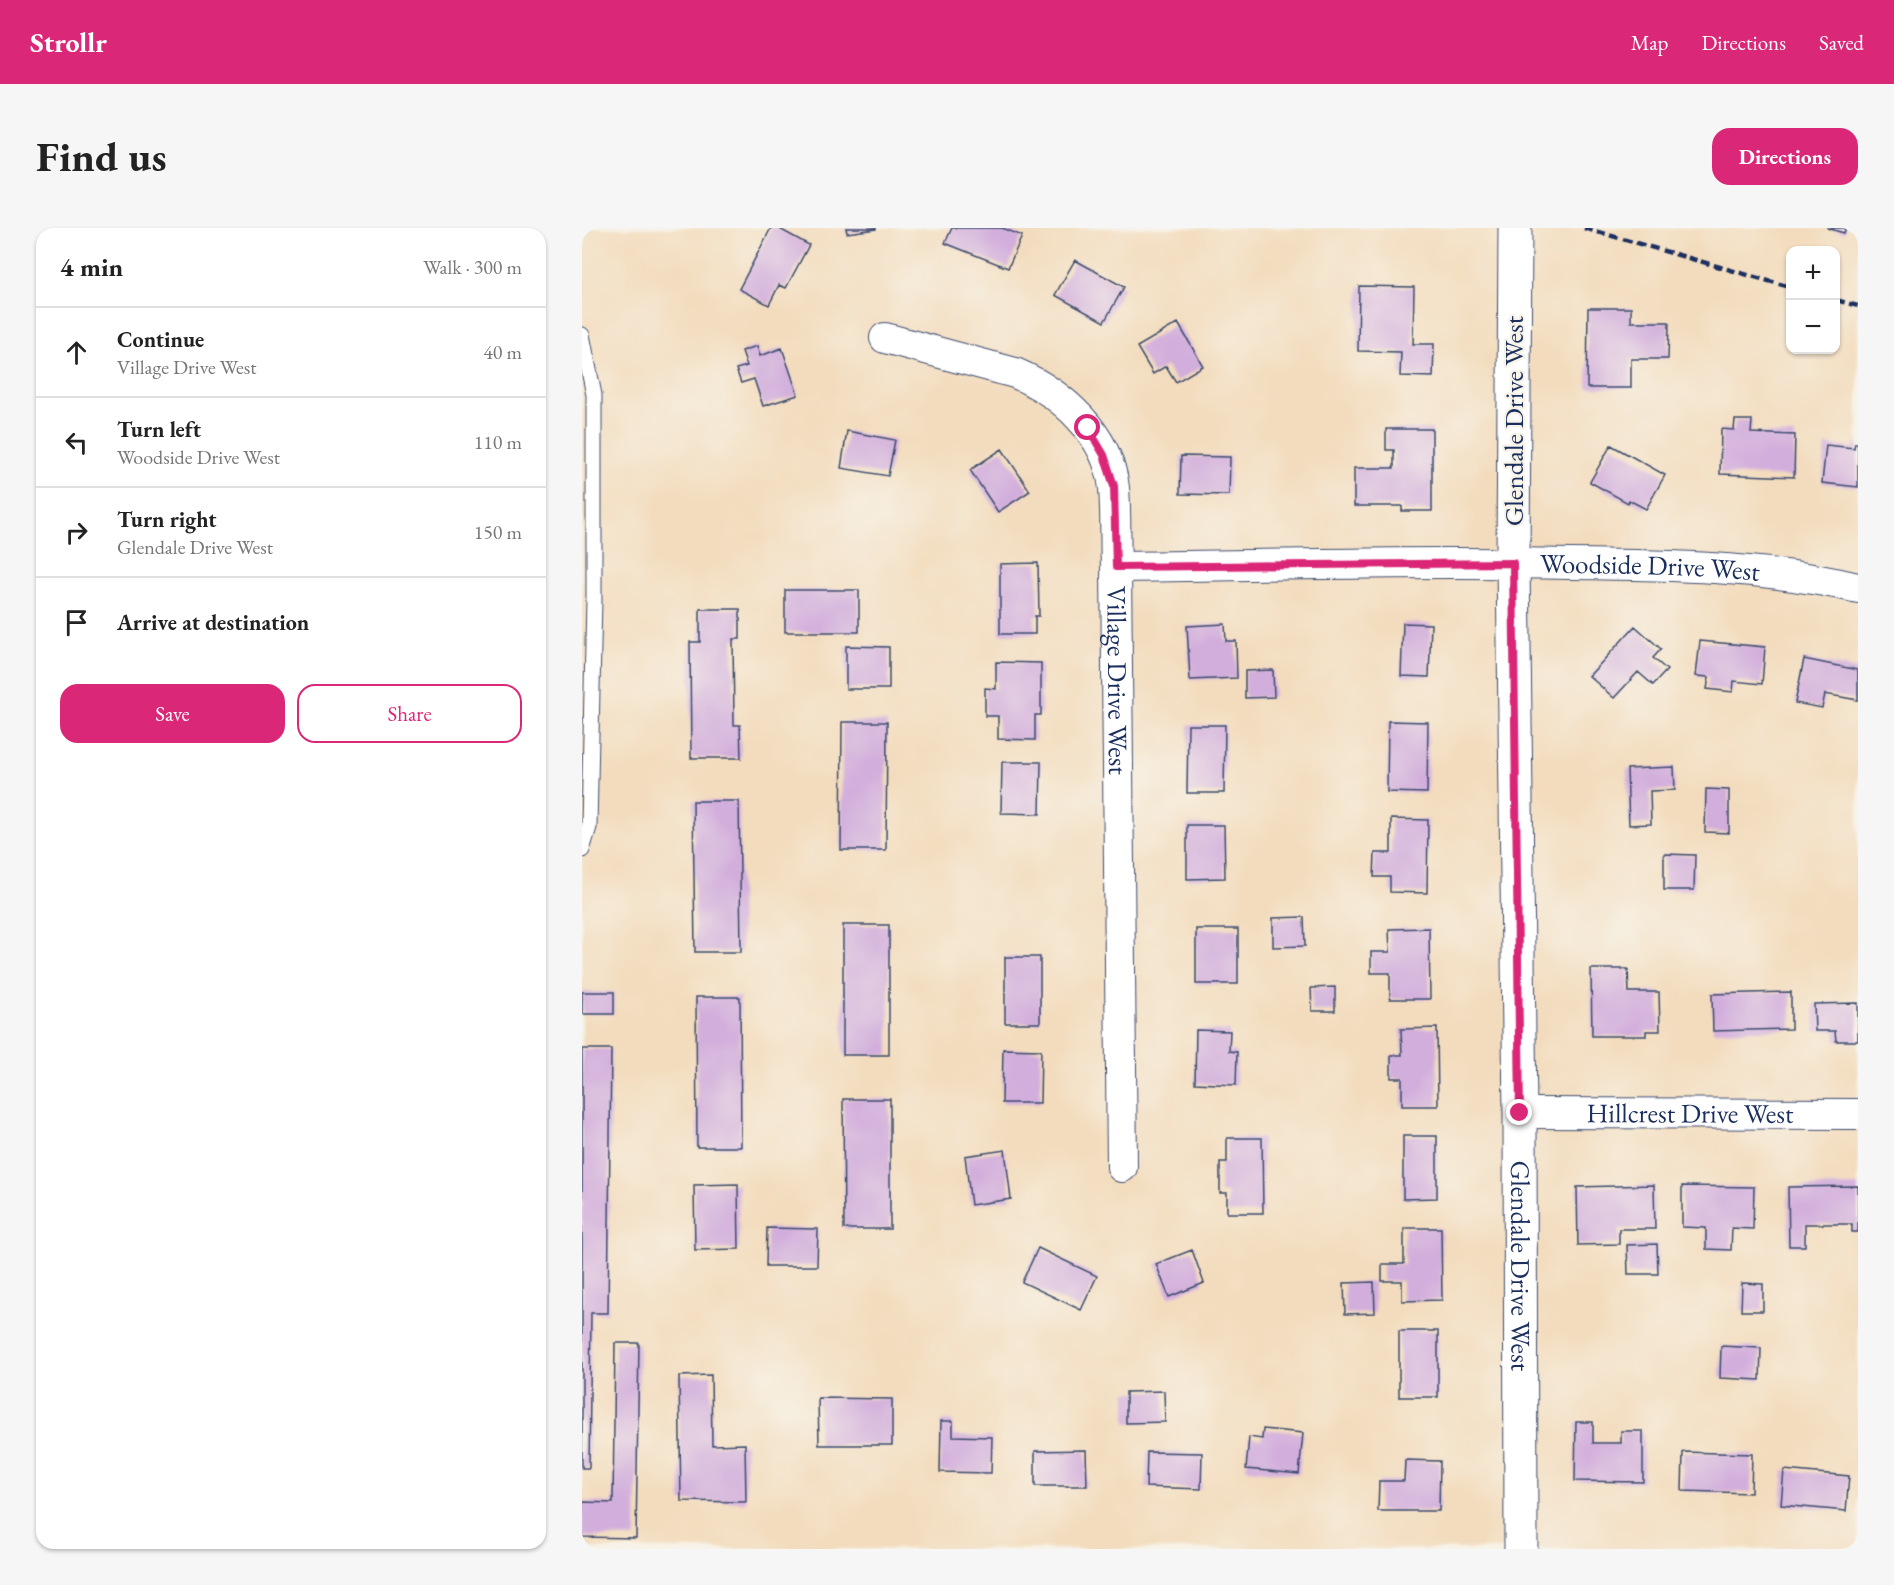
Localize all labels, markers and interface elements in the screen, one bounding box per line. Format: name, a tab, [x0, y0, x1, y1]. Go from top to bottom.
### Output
text: Strollr	[30, 24, 107, 60]
text: Map	[1631, 29, 1668, 56]
text: Directions	[1701, 29, 1786, 56]
text: Saved	[1819, 29, 1864, 56]
button: Directions	[1712, 128, 1858, 185]
text: Find us	[36, 129, 167, 184]
map controls	[1786, 246, 1840, 354]
button: +	[1786, 246, 1840, 300]
text: 4 min	[60, 250, 123, 284]
text: Walk · 300 m	[423, 254, 522, 280]
button: −	[1786, 300, 1840, 354]
street label: Glendale Drive West	[1496, 315, 1531, 526]
text: Continue	[117, 325, 204, 354]
icon: ahead	[60, 336, 93, 369]
text: 40 m	[483, 339, 522, 365]
text: Village Drive West	[117, 354, 257, 380]
route start	[1074, 414, 1100, 440]
text: Turn left	[117, 415, 201, 444]
icon: left	[60, 426, 93, 459]
text: 110 m	[474, 429, 522, 455]
text: Woodside Drive West	[117, 444, 280, 470]
text: Turn right	[117, 505, 216, 534]
icon: right	[60, 516, 93, 549]
text: 150 m	[474, 519, 522, 545]
text: Glendale Drive West	[117, 534, 273, 560]
street label: Woodside Drive West	[1540, 545, 1762, 589]
street label: Village Drive West	[1099, 586, 1136, 776]
icon: arrive	[60, 606, 93, 639]
text: Arrive at destination	[117, 608, 309, 637]
button: Save	[60, 684, 285, 743]
button: Share	[297, 684, 522, 743]
street label: Hillcrest Drive West	[1586, 1095, 1794, 1131]
route end	[1506, 1099, 1532, 1125]
street label: Glendale Drive West	[1503, 1161, 1539, 1372]

